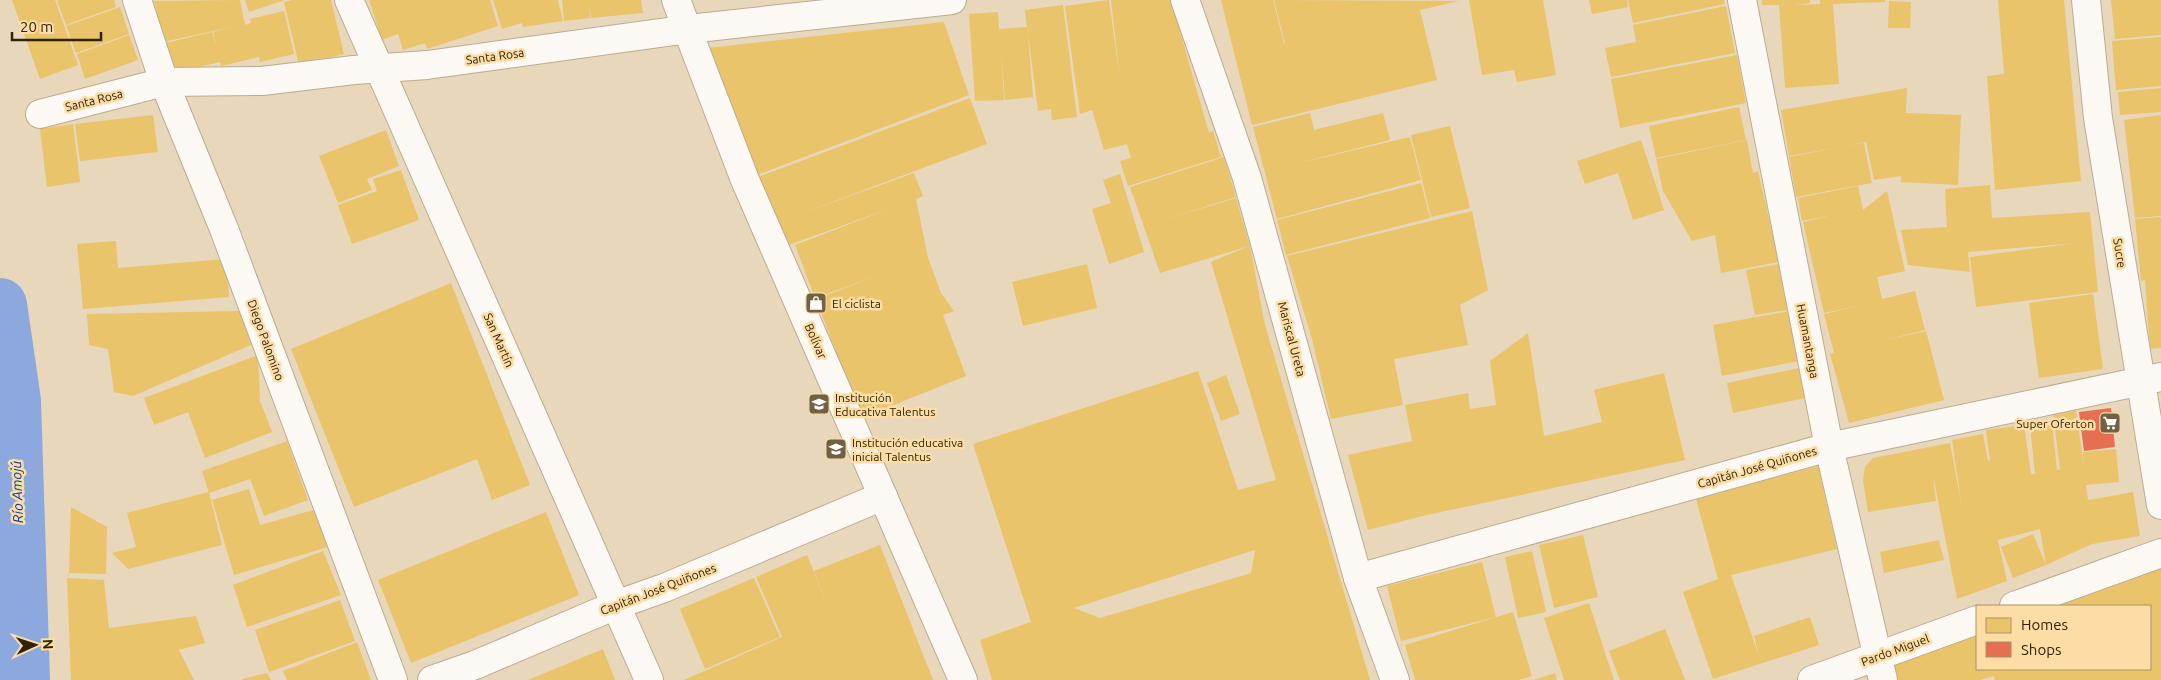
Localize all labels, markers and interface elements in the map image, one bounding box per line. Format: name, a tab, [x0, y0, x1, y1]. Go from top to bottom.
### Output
scale bar	[12, 10, 101, 42]
text: 20 m	[20, 18, 53, 35]
street label: Santa Rosa	[465, 45, 525, 67]
street label: Santa Rosa	[64, 87, 124, 113]
street label: Sucre	[2111, 237, 2129, 269]
shop icon: El ciclista	[804, 291, 828, 315]
place label: El ciclista	[832, 297, 881, 310]
street label: Diego Palomino	[245, 298, 287, 382]
street label: Mariscal Ureta	[1276, 300, 1308, 378]
street label: Huamantanga	[1794, 303, 1822, 379]
street label: San Martín	[481, 311, 517, 369]
street label: Bolívar	[802, 321, 830, 361]
place label: Institución Educativa Talentus	[835, 391, 935, 418]
school or university icon: Institución Educativa Talentus	[807, 392, 831, 416]
supermarket icon: Super Oferton	[2098, 411, 2122, 435]
place label: Super Oferton	[2016, 417, 2094, 430]
place label: Institución educativa inicial Talentus	[852, 436, 963, 463]
school or university icon: Institución educativa inicial Talentus	[824, 437, 848, 461]
street label: Capitán José Quiñones	[1696, 444, 1818, 490]
water label: Río Amojú	[8, 460, 26, 523]
street label: Capitán José Quiñones	[598, 561, 718, 617]
legend	[1976, 605, 2151, 670]
text: Homes	[2021, 616, 2068, 633]
north arrow	[10, 620, 60, 670]
street label: Pardo Miguel	[1859, 632, 1931, 668]
text: N	[40, 639, 56, 650]
text: Shops	[2021, 641, 2062, 658]

